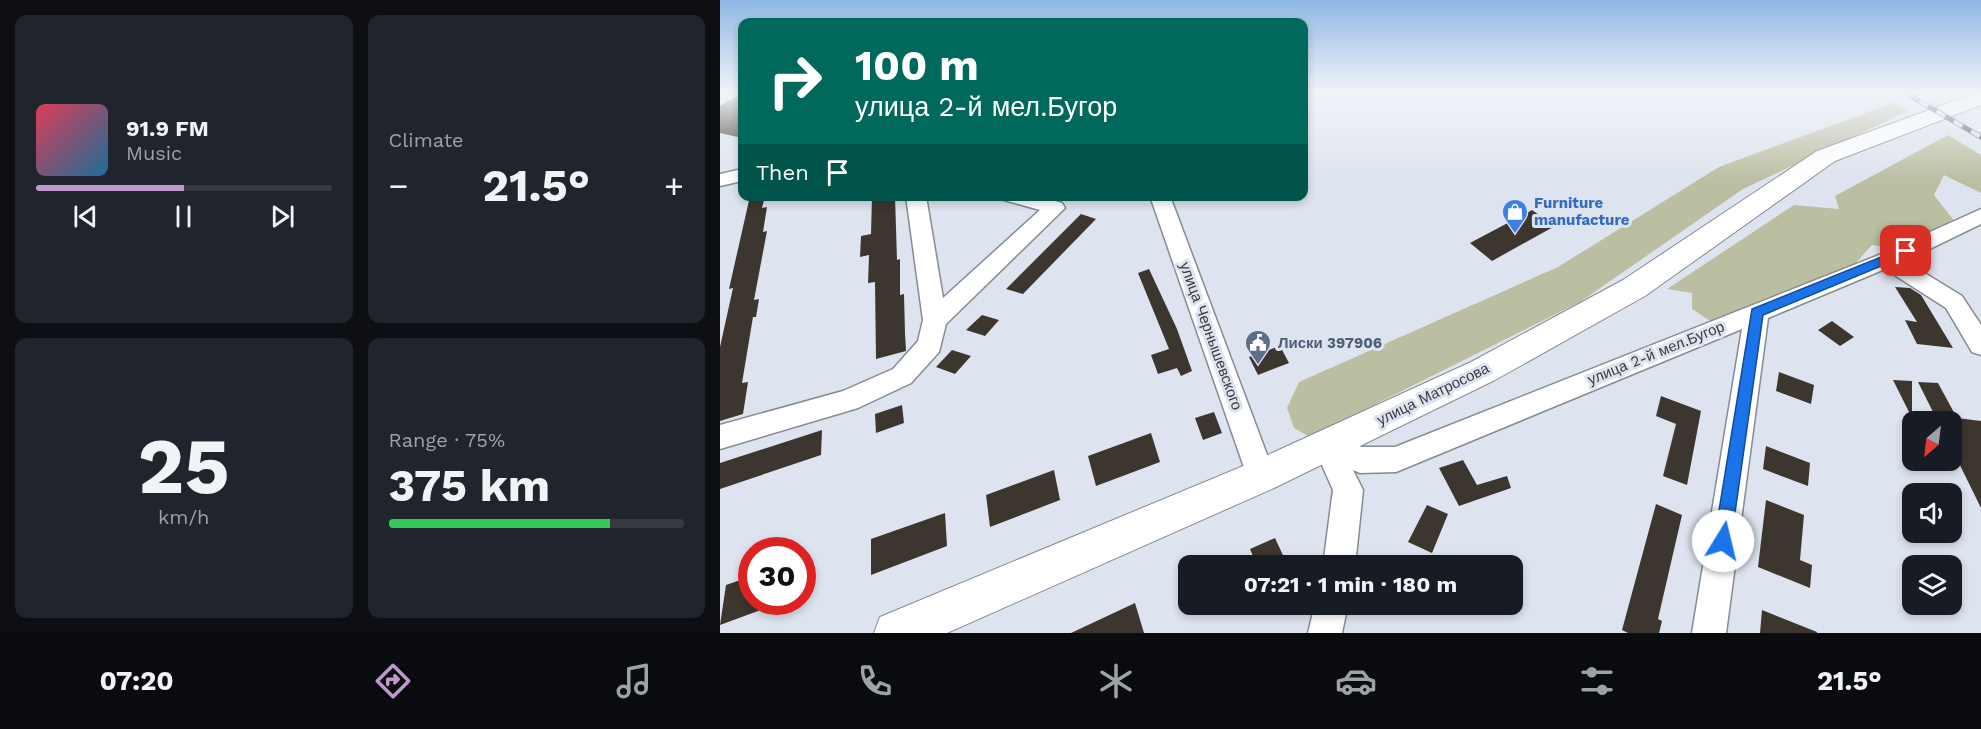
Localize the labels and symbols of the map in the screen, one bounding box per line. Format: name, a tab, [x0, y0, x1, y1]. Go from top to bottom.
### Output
place label: Furniture manufacture	[1534, 194, 1630, 229]
shop icon: Furniture manufacture	[1500, 197, 1530, 235]
pin	[1880, 225, 1931, 276]
street label: улица Чернышевского	[1176, 259, 1246, 413]
street label: улица 2-й мел.Бугор	[1585, 317, 1727, 389]
public building icon: Лиски 397906	[1243, 328, 1273, 366]
place label: Лиски 397906	[1278, 334, 1382, 352]
street label: улица Матросова	[1374, 359, 1493, 429]
north arrow	[1902, 411, 1962, 471]
position arrow	[1691, 509, 1755, 573]
speed limit sign: 30	[738, 537, 816, 615]

